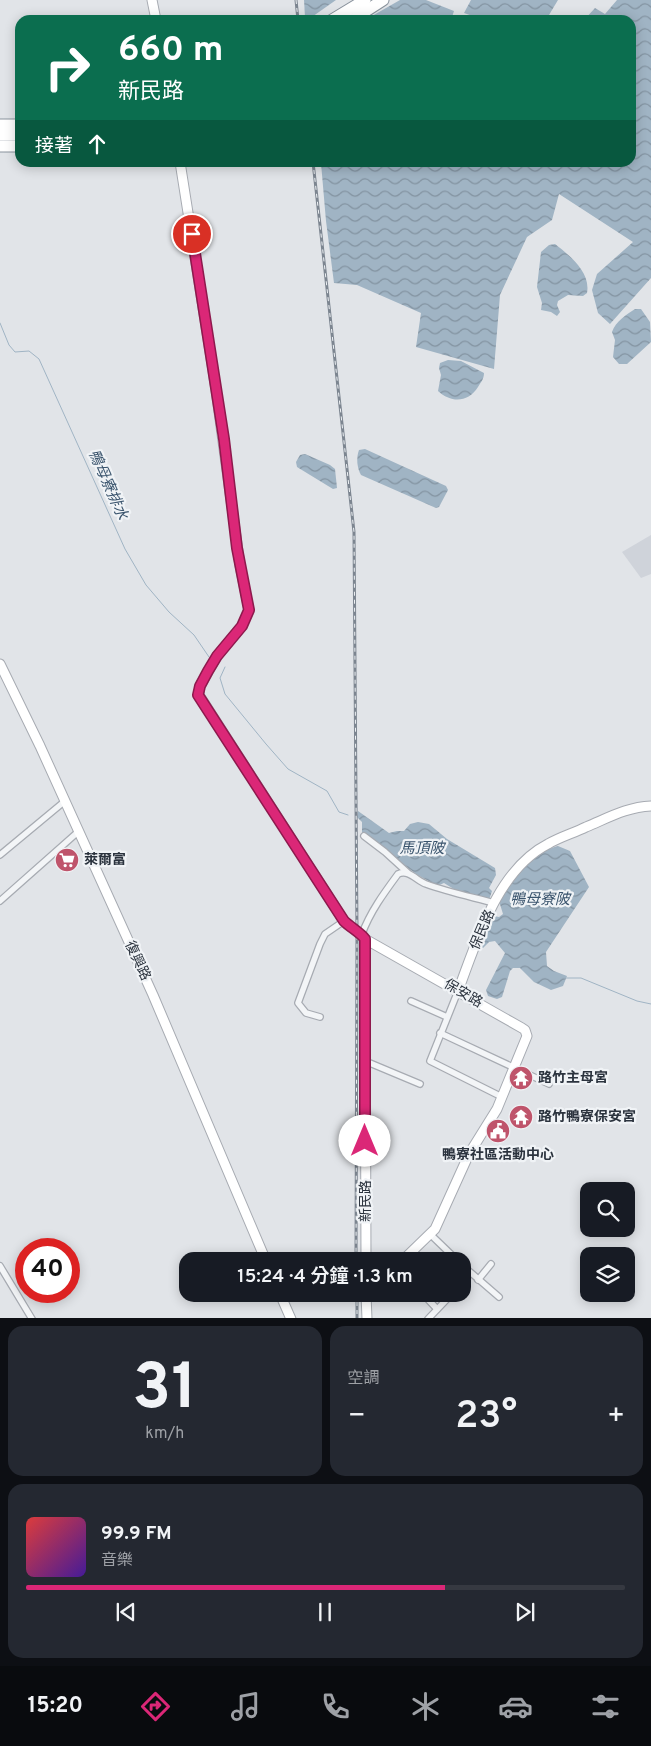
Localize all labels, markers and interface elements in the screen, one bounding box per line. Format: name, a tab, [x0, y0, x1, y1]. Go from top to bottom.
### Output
text: 660 m	[118, 29, 223, 73]
icon: right	[35, 35, 100, 100]
text: 新民路	[118, 79, 184, 106]
icon: ahead	[83, 130, 111, 158]
text: 接著	[35, 135, 73, 159]
pin	[171, 213, 213, 255]
icon: arrive	[178, 220, 206, 248]
water label: 鴨母寮排水	[83, 447, 131, 524]
water label: 馬頂陂	[399, 840, 446, 859]
supermarket icon: 萊爾富	[54, 847, 80, 873]
place label: 萊爾富	[84, 851, 126, 869]
water label: 鴨母寮陂	[510, 891, 572, 910]
street label: 保民路	[467, 907, 499, 953]
street label: 復興路	[120, 938, 154, 984]
street label: 保安路	[441, 976, 485, 1012]
temple icon: 路竹主母宮	[508, 1065, 534, 1091]
place label: 路竹主母宮	[538, 1069, 608, 1087]
temple icon: 路竹鴨寮保安宮	[508, 1104, 534, 1130]
place label: 路竹鴨寮保安宮	[538, 1108, 636, 1126]
position arrow	[338, 1114, 390, 1166]
public building icon: 鴨寮社區活動中心	[485, 1118, 511, 1144]
place label: 鴨寮社區活動中心	[442, 1146, 554, 1164]
street label: 新民路	[358, 1180, 375, 1222]
map controls	[580, 1182, 635, 1302]
button: search	[580, 1182, 635, 1237]
speed limit sign: 40	[15, 1238, 80, 1303]
button: layers	[580, 1247, 635, 1302]
text: 15:24 · 4 分鐘 · 1.3 km	[237, 1265, 413, 1289]
text: 31	[132, 1350, 197, 1432]
text: 空調	[348, 1369, 380, 1389]
text: 23°	[455, 1393, 517, 1442]
text: −	[348, 1399, 366, 1435]
text: +	[607, 1399, 625, 1435]
text: km/h	[145, 1424, 184, 1444]
text: 99.9 FM	[101, 1522, 172, 1546]
text: 音樂	[101, 1551, 133, 1571]
icon: previous	[112, 1598, 140, 1626]
icon: pause	[311, 1598, 339, 1626]
icon: next	[511, 1598, 539, 1626]
icon: directions	[138, 1689, 173, 1724]
icon: music	[228, 1689, 263, 1724]
icon: phone	[318, 1689, 353, 1724]
icon: climate	[408, 1689, 443, 1724]
icon: car	[498, 1689, 533, 1724]
icon: filters	[588, 1689, 623, 1724]
text: 15:20	[28, 1693, 83, 1720]

